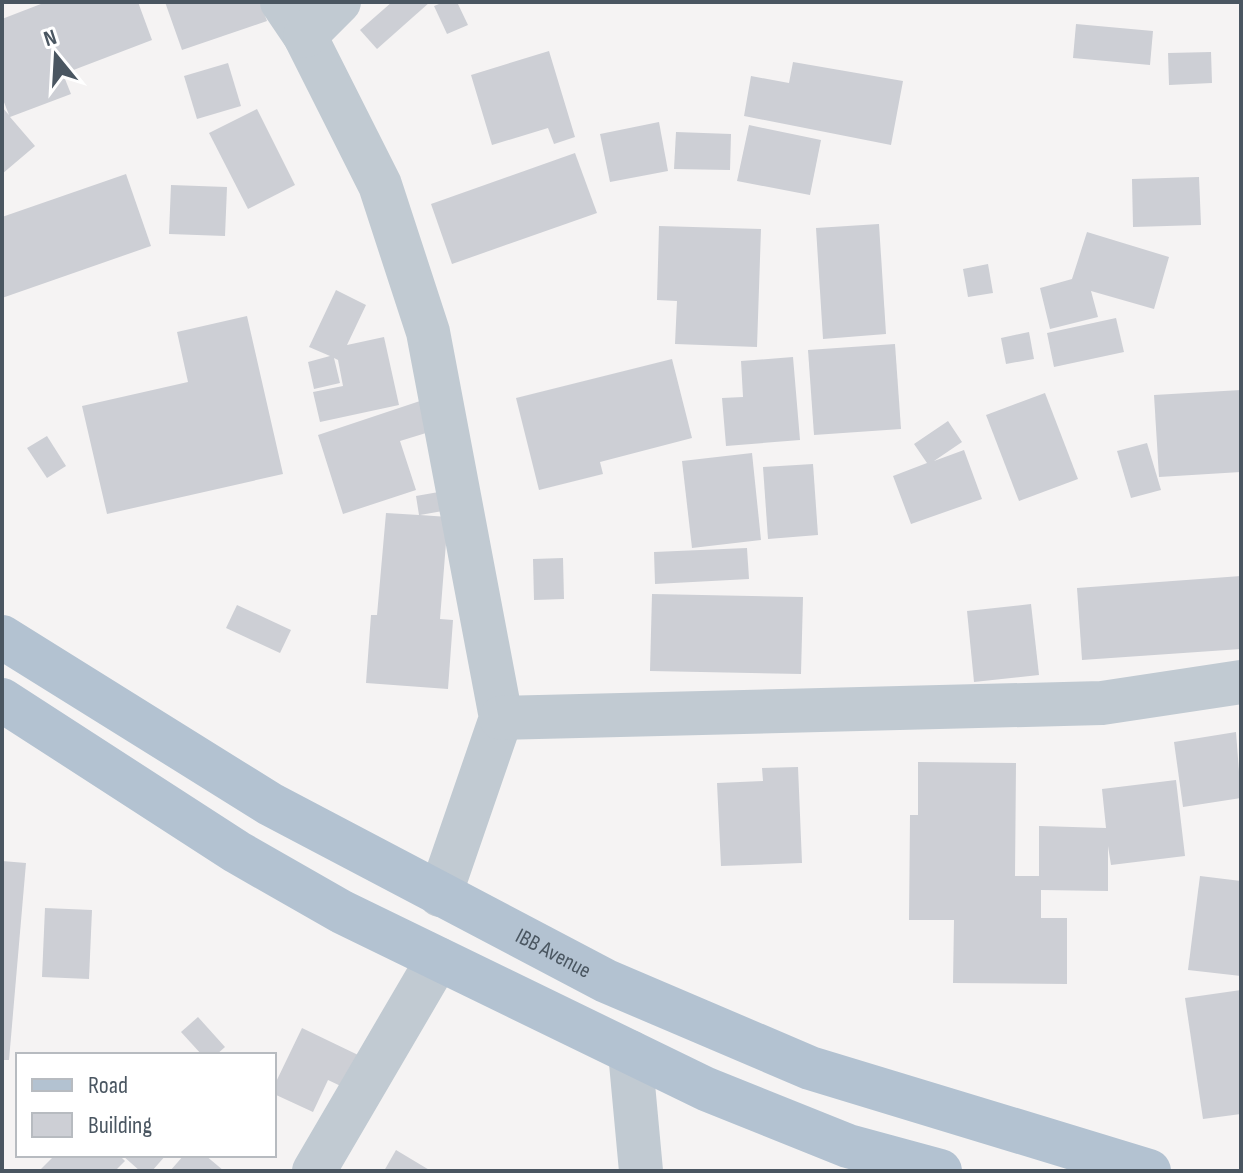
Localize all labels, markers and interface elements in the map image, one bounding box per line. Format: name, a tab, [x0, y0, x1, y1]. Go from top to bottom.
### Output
north arrow	[16, 16, 96, 96]
text: N	[41, 24, 60, 53]
street label: IBB Avenue	[511, 922, 596, 984]
legend	[16, 1053, 276, 1157]
text: Road	[88, 1071, 128, 1100]
text: Building	[88, 1111, 152, 1140]

